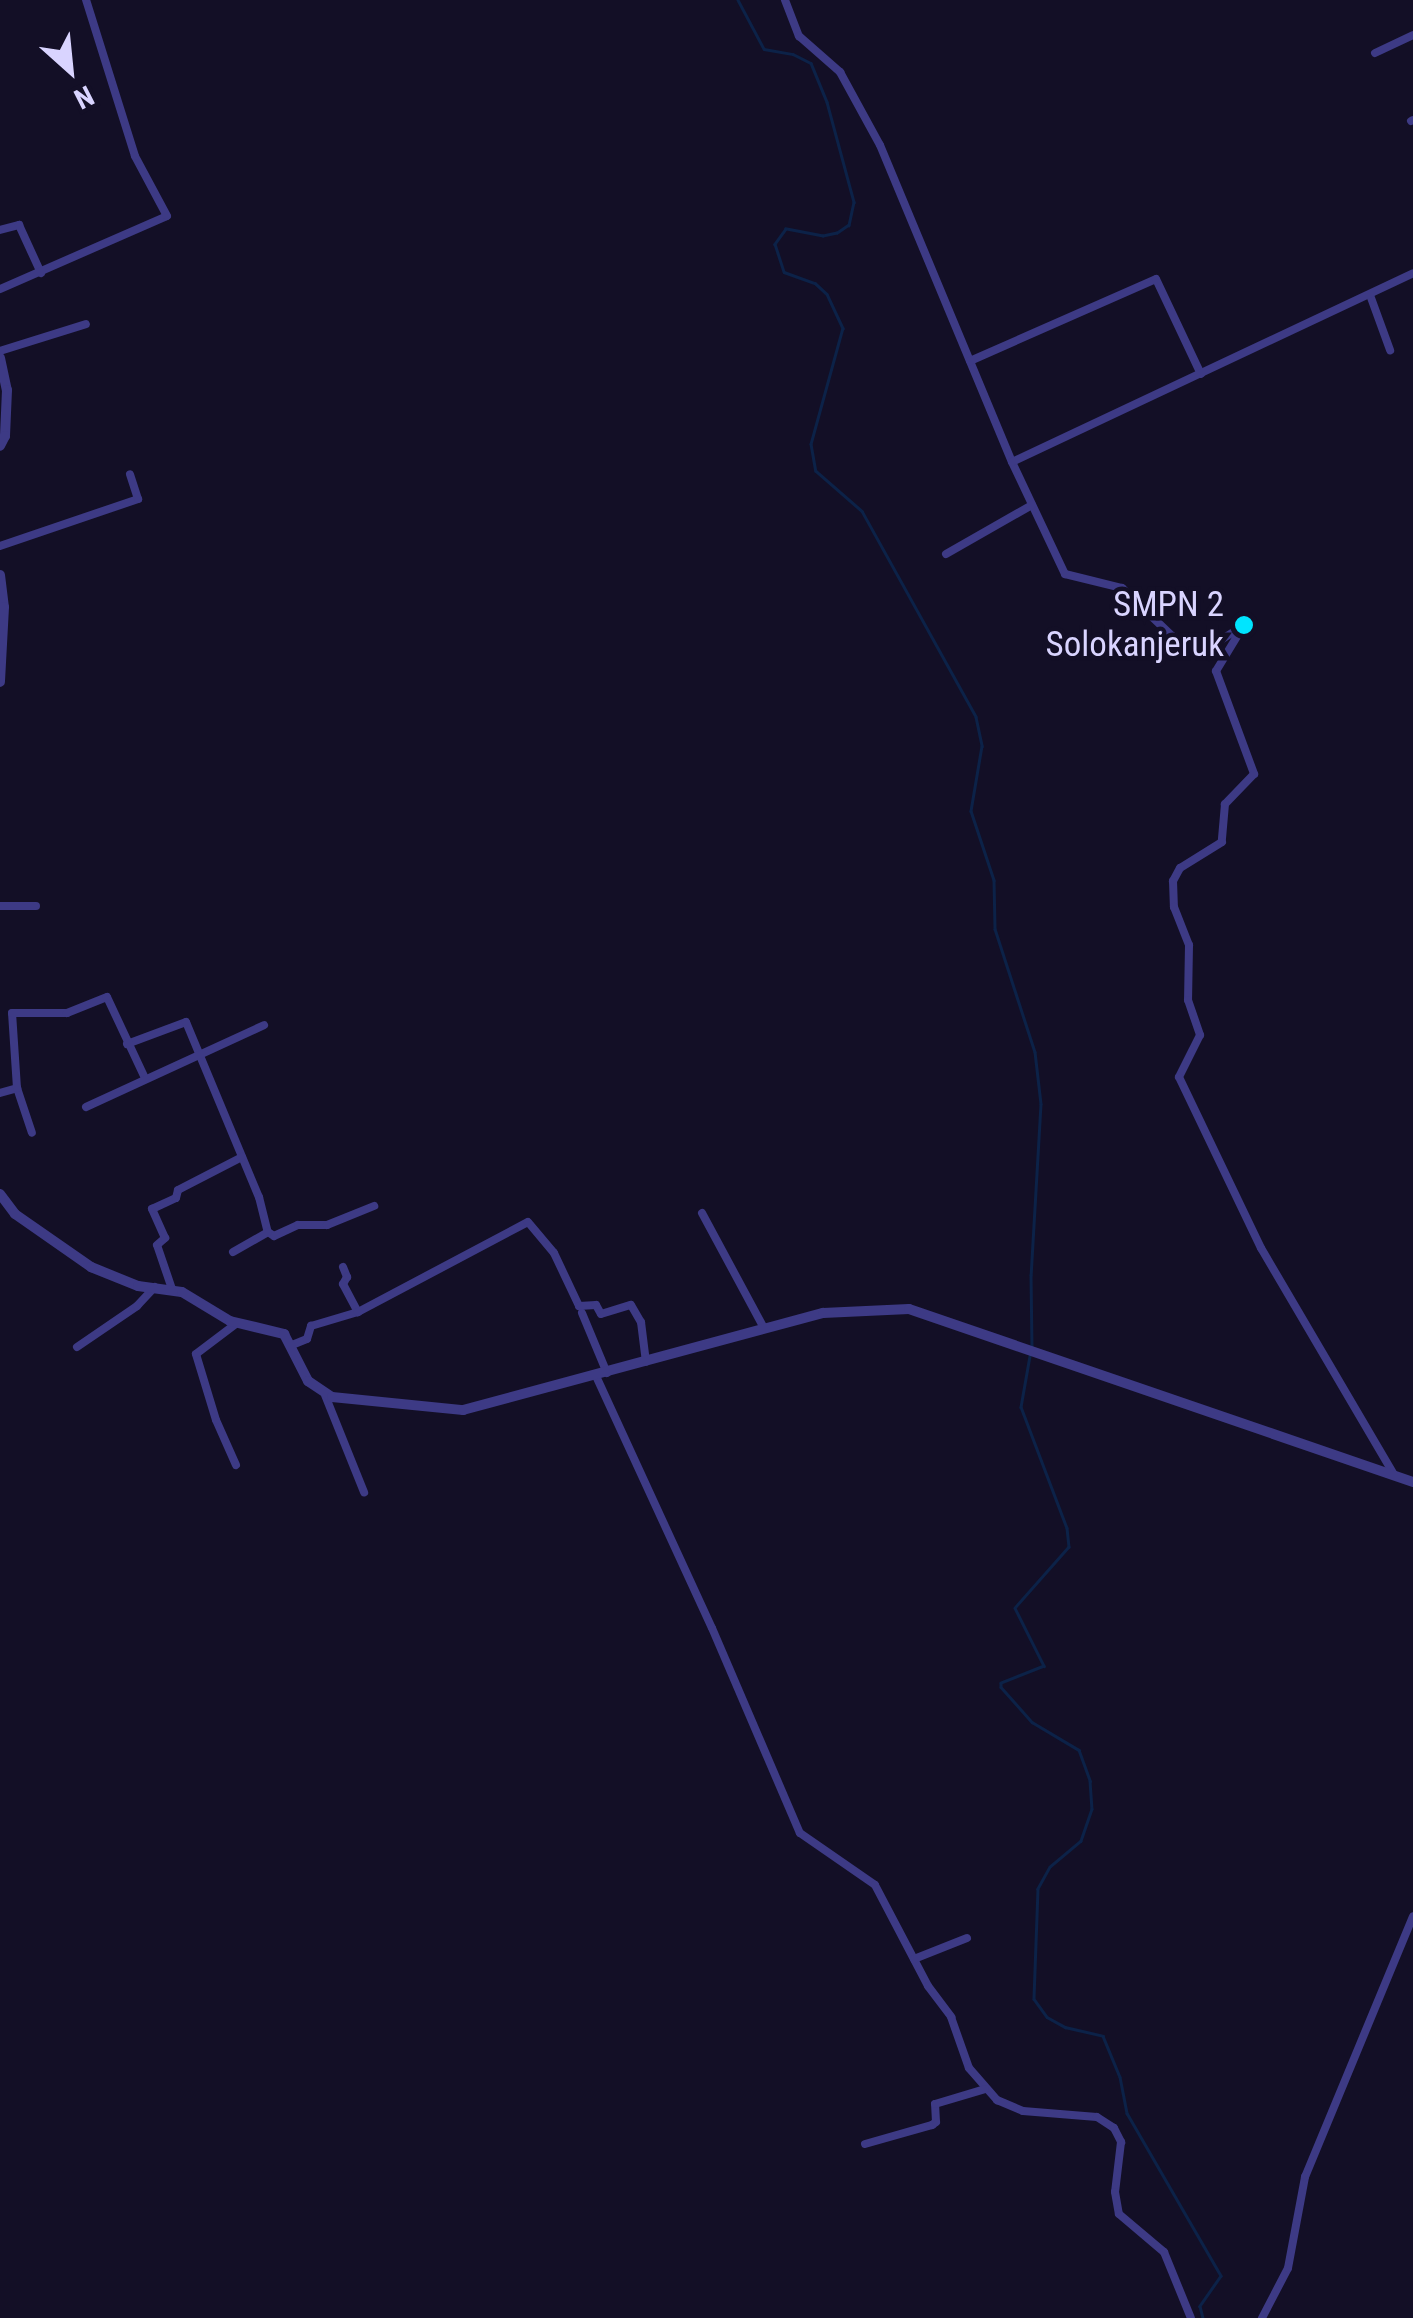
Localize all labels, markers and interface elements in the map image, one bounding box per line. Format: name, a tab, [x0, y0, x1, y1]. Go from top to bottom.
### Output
north arrow	[20, 20, 120, 120]
text: N	[69, 79, 99, 116]
place label: SMPN 2 Solokanjeruk	[1046, 584, 1224, 666]
marker: SMPN 2 Solokanjeruk	[1233, 614, 1255, 636]

